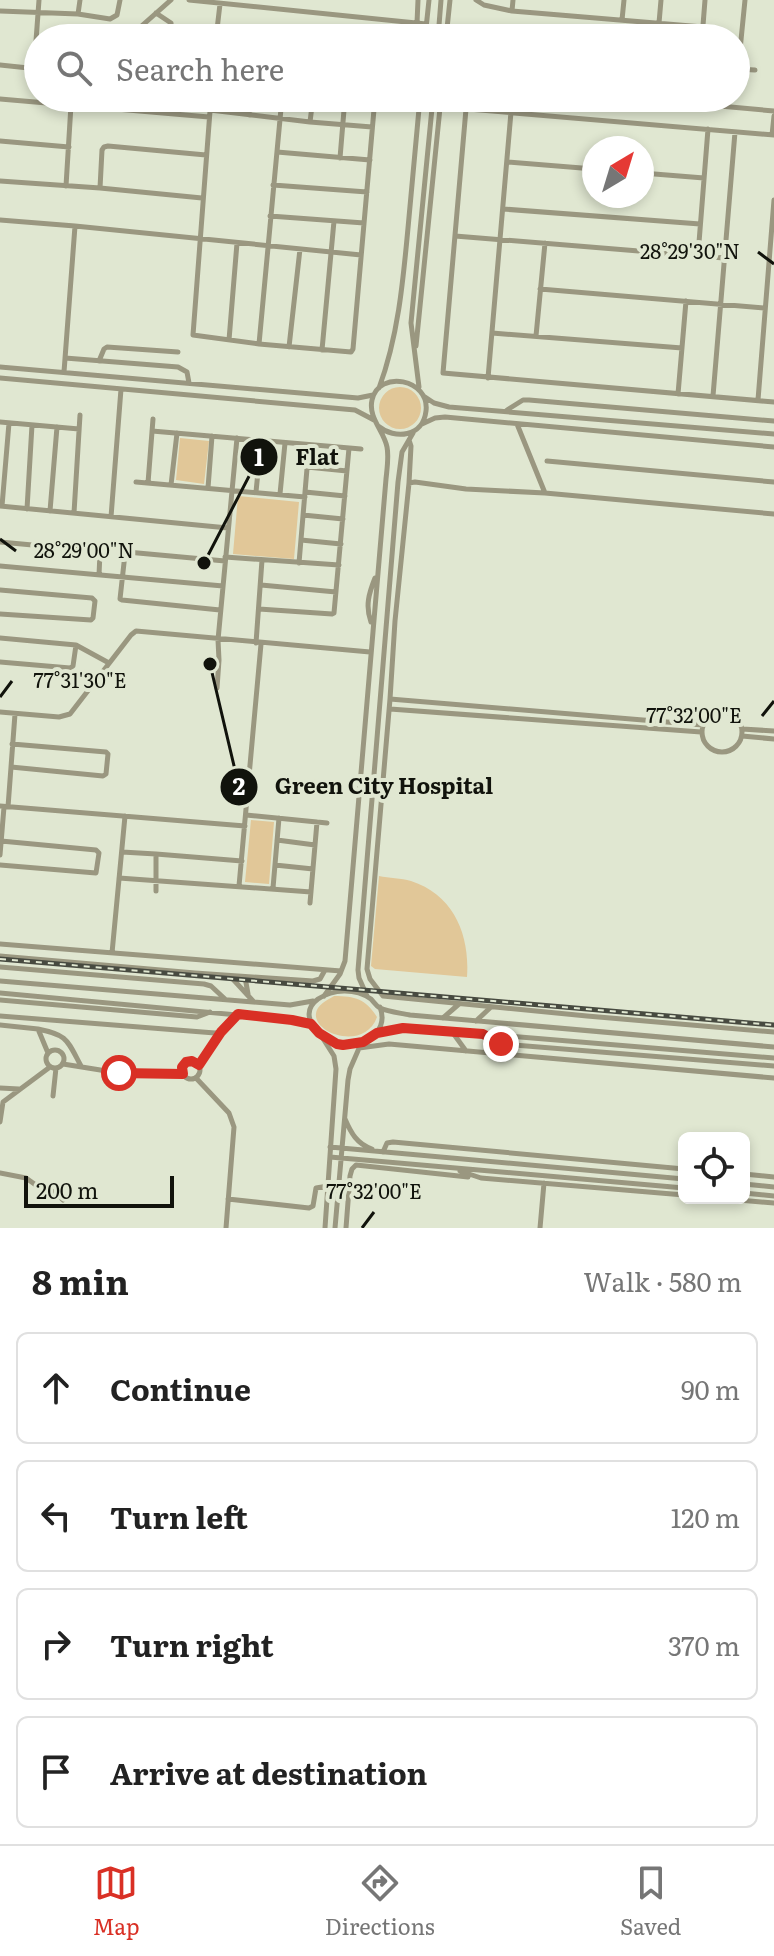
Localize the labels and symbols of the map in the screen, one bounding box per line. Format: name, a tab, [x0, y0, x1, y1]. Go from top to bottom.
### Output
north arrow	[582, 136, 654, 208]
text: 28°29'30"N	[640, 235, 740, 265]
callout: Flat	[239, 434, 355, 480]
text: 1	[254, 438, 264, 473]
text: Flat	[295, 439, 339, 472]
text: 28°29'00"N	[34, 534, 134, 564]
text: 77°31'30"E	[34, 664, 126, 694]
text: 77°32'00"E	[646, 699, 742, 729]
callout: Green City Hospital	[219, 764, 510, 810]
text: 2	[233, 767, 246, 802]
text: Green City Hospital	[275, 768, 493, 801]
route end	[483, 1026, 519, 1062]
route start	[101, 1055, 137, 1091]
scale bar	[24, 1172, 174, 1208]
text: 77°32'00"E	[326, 1175, 422, 1205]

